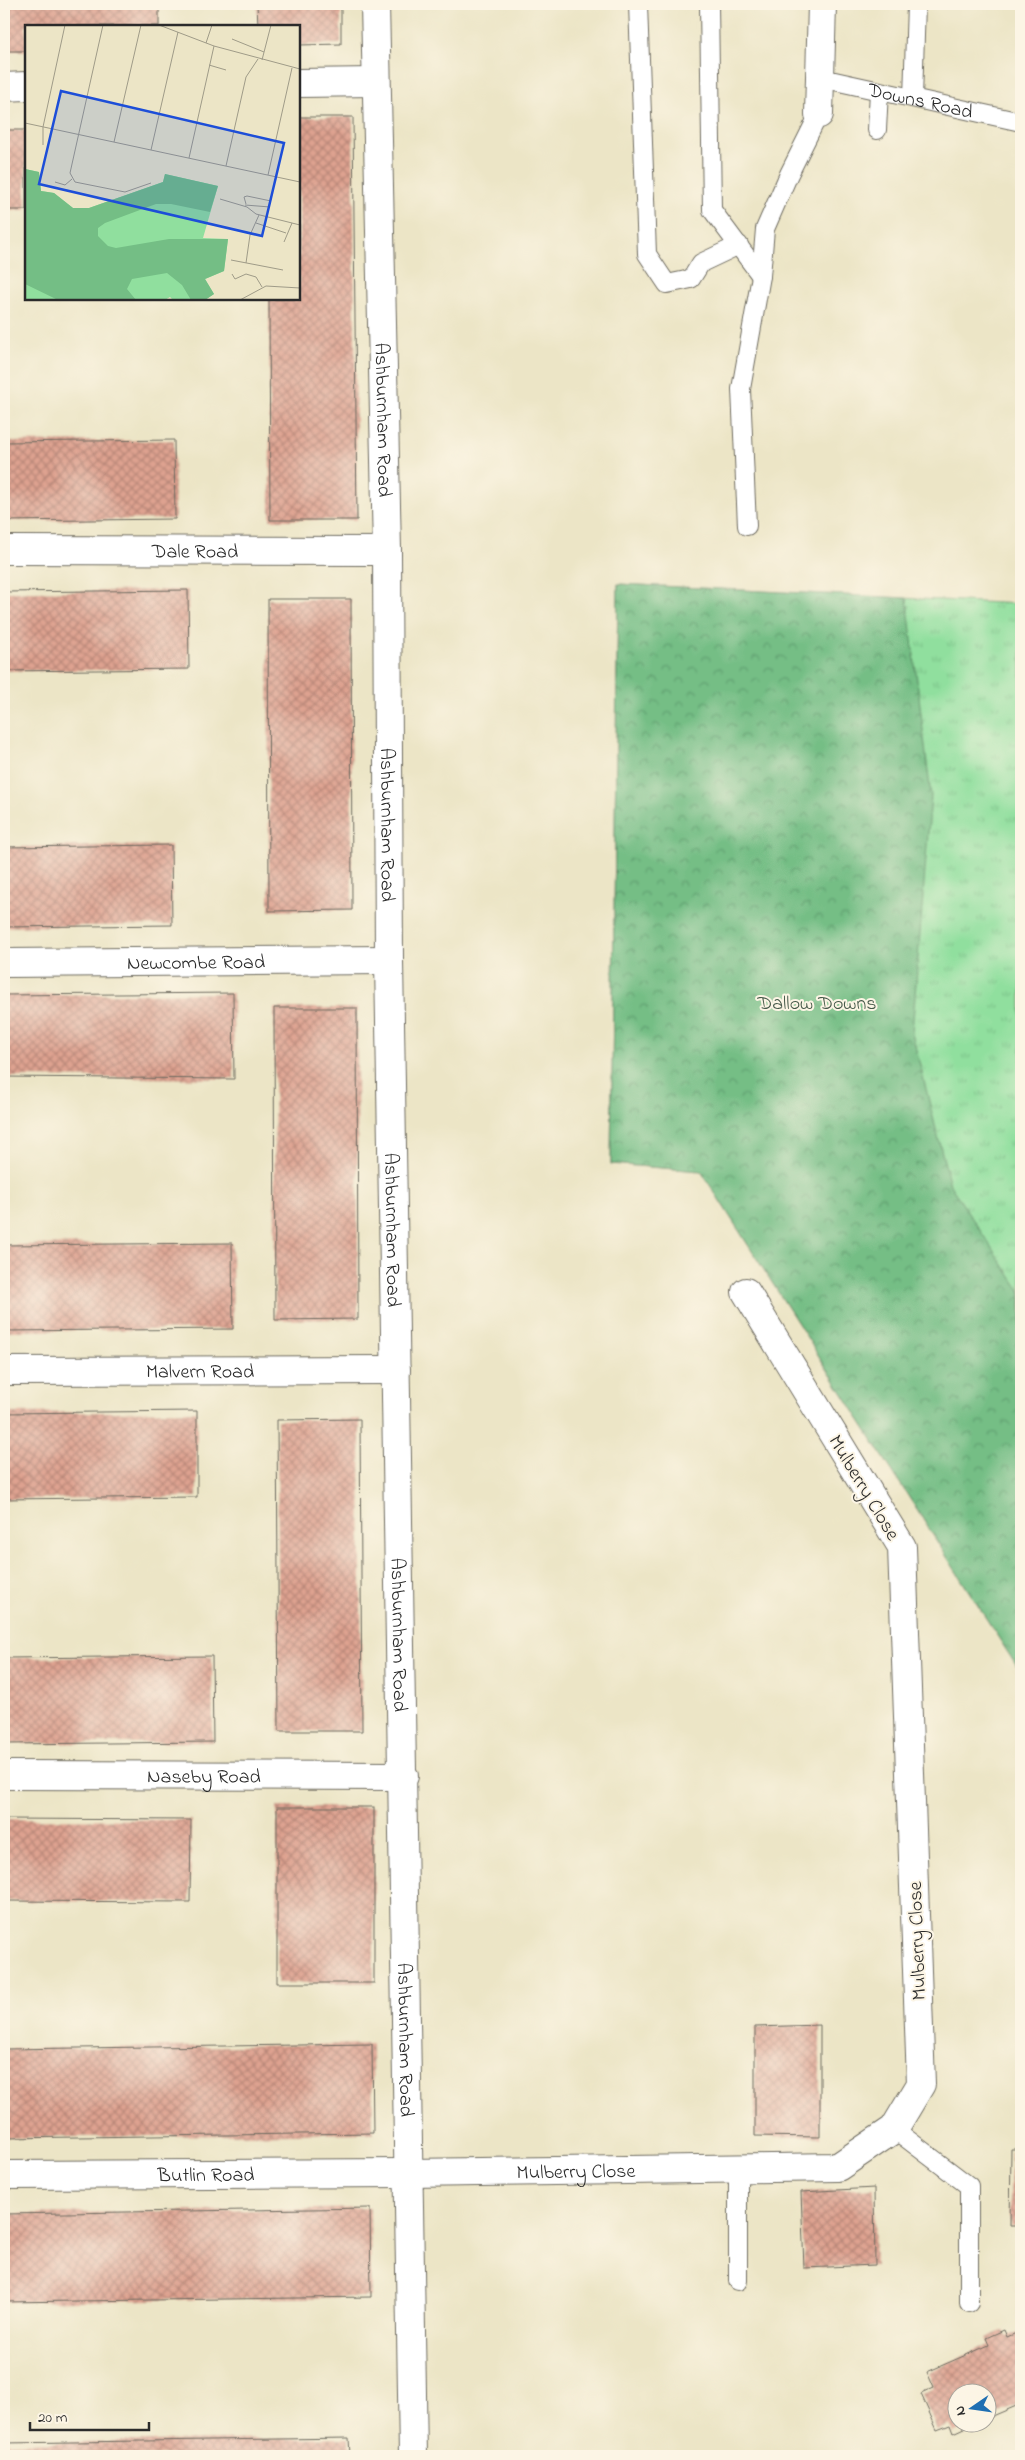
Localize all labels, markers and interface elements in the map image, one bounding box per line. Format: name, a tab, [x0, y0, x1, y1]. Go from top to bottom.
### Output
inset map	[25, 25, 300, 300]
street label: Downs Road	[864, 77, 975, 128]
street label: Ashburnham Road	[365, 342, 398, 497]
street label: Dale Road	[151, 538, 238, 568]
street label: Ashburnham Road	[371, 748, 401, 902]
street label: Newcombe Road	[127, 949, 265, 979]
park label: Dallow Downs	[757, 990, 876, 1019]
street label: Ashburnham Road	[375, 1152, 407, 1307]
street label: Malvern Road	[146, 1358, 254, 1388]
street label: Mulberry Close	[820, 1430, 906, 1547]
street label: Ashburnham Road	[382, 1557, 413, 1712]
street label: Naseby Road	[147, 1763, 261, 1793]
street label: Mulberry Close	[902, 1881, 935, 2001]
street label: Ashburnham Road	[388, 1962, 420, 2117]
street label: Mulberry Close	[516, 2158, 636, 2188]
street label: Butlin Road	[156, 2162, 255, 2191]
north arrow	[948, 2382, 998, 2432]
scale bar	[30, 2400, 149, 2432]
text: N	[950, 2404, 972, 2418]
text: 20 m	[38, 2407, 68, 2429]

